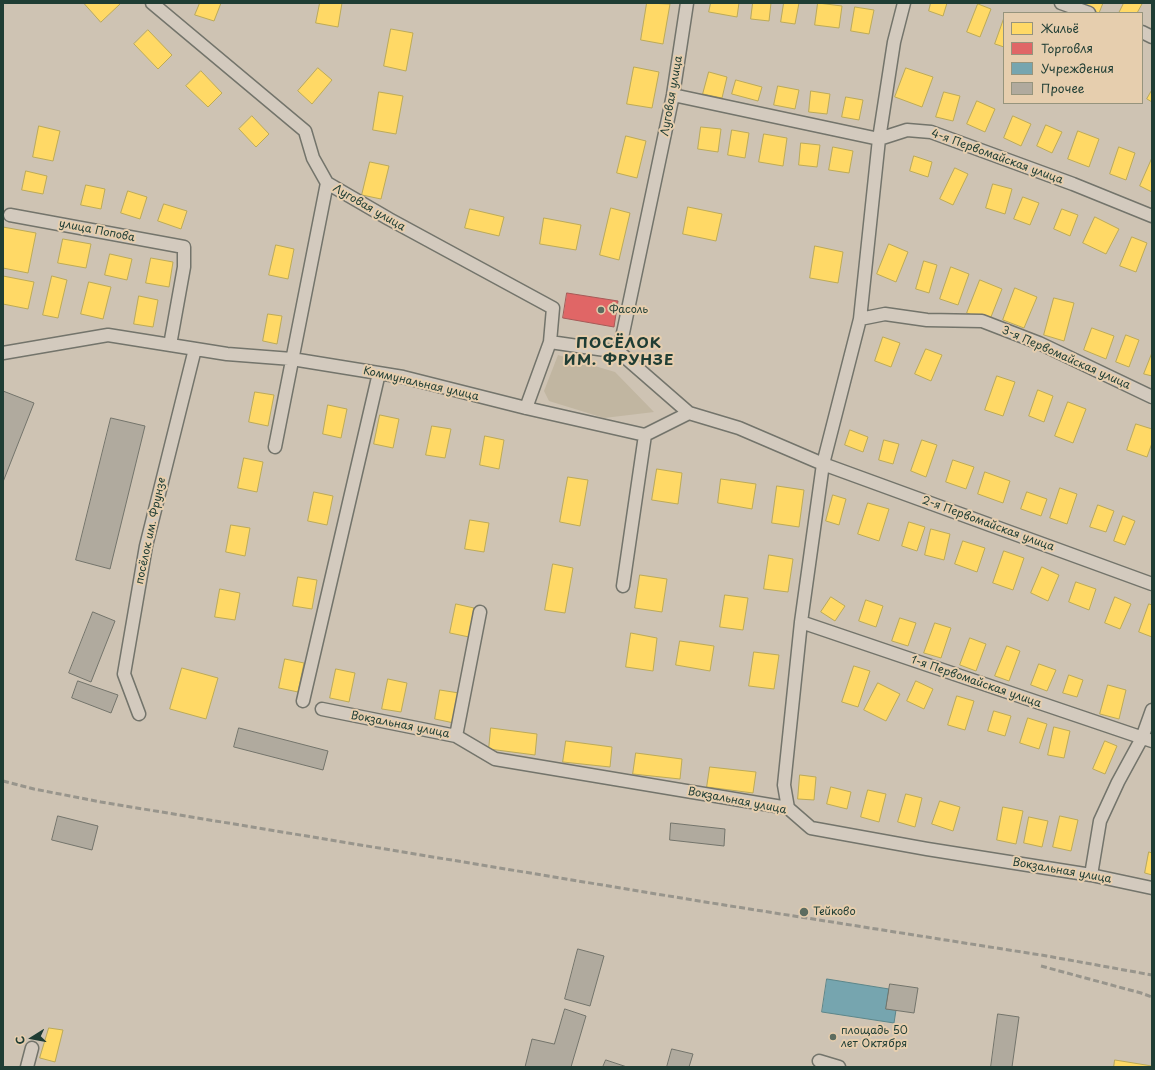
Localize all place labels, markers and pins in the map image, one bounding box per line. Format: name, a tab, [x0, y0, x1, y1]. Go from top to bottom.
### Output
place label: Фасоль	[609, 303, 648, 317]
marker: Фасоль	[596, 305, 606, 315]
place label: Тейково	[813, 905, 856, 919]
marker: Тейково	[798, 906, 810, 918]
place label: площадь 50 лет Октября	[841, 1024, 908, 1050]
marker: площадь 50 лет Октября	[828, 1032, 838, 1042]

